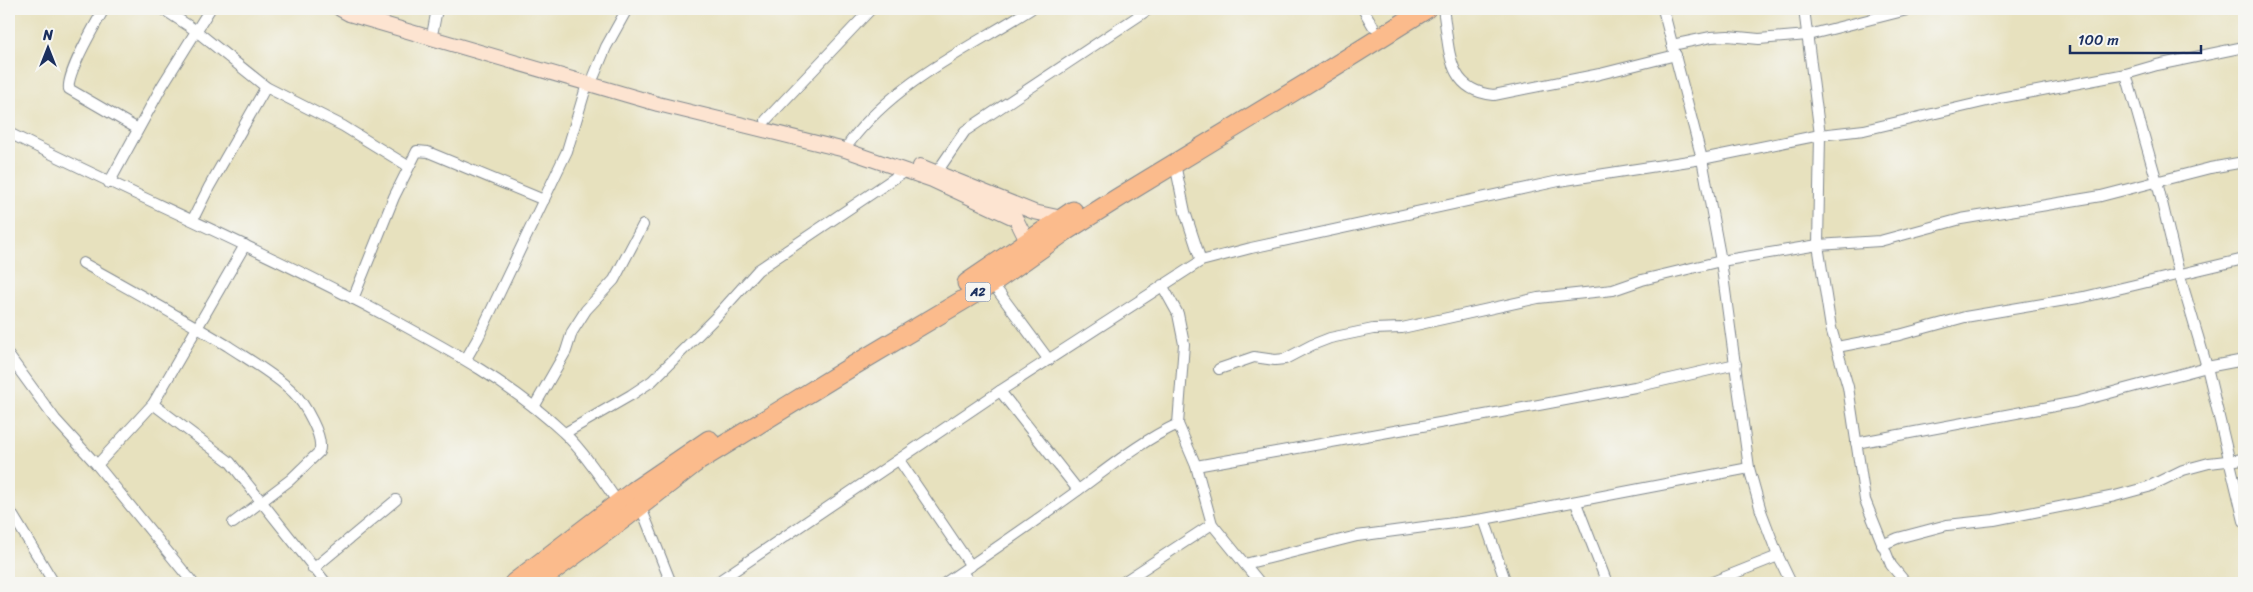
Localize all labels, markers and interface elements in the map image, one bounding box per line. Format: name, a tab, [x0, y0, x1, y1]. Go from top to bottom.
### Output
north arrow	[22, 22, 72, 72]
scale bar	[2070, 22, 2202, 54]
text: N	[42, 23, 53, 48]
text: 100 m	[2078, 27, 2119, 53]
road number: A2	[966, 282, 990, 302]

